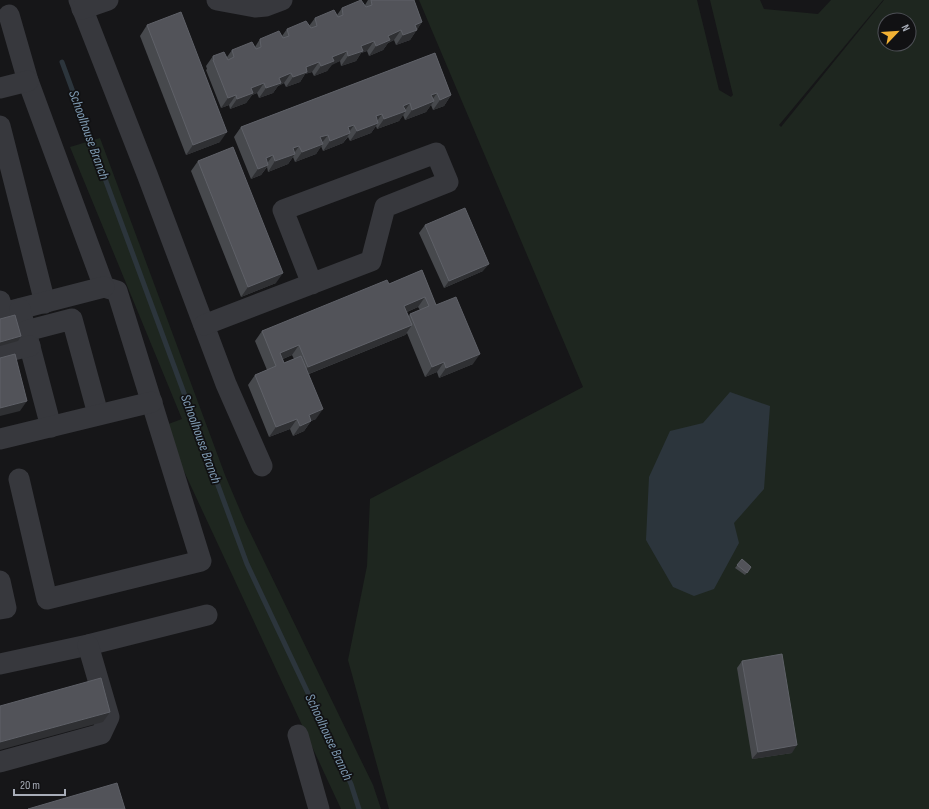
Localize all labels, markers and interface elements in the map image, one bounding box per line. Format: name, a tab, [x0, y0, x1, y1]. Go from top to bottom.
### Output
north arrow	[877, 12, 917, 52]
text: N	[898, 23, 913, 34]
water label: Schoolhouse Branch	[65, 88, 113, 182]
water label: Schoolhouse Branch	[177, 392, 225, 486]
water label: Schoolhouse Branch	[301, 691, 357, 783]
scale bar	[14, 771, 65, 797]
text: 20 m	[20, 778, 40, 793]

